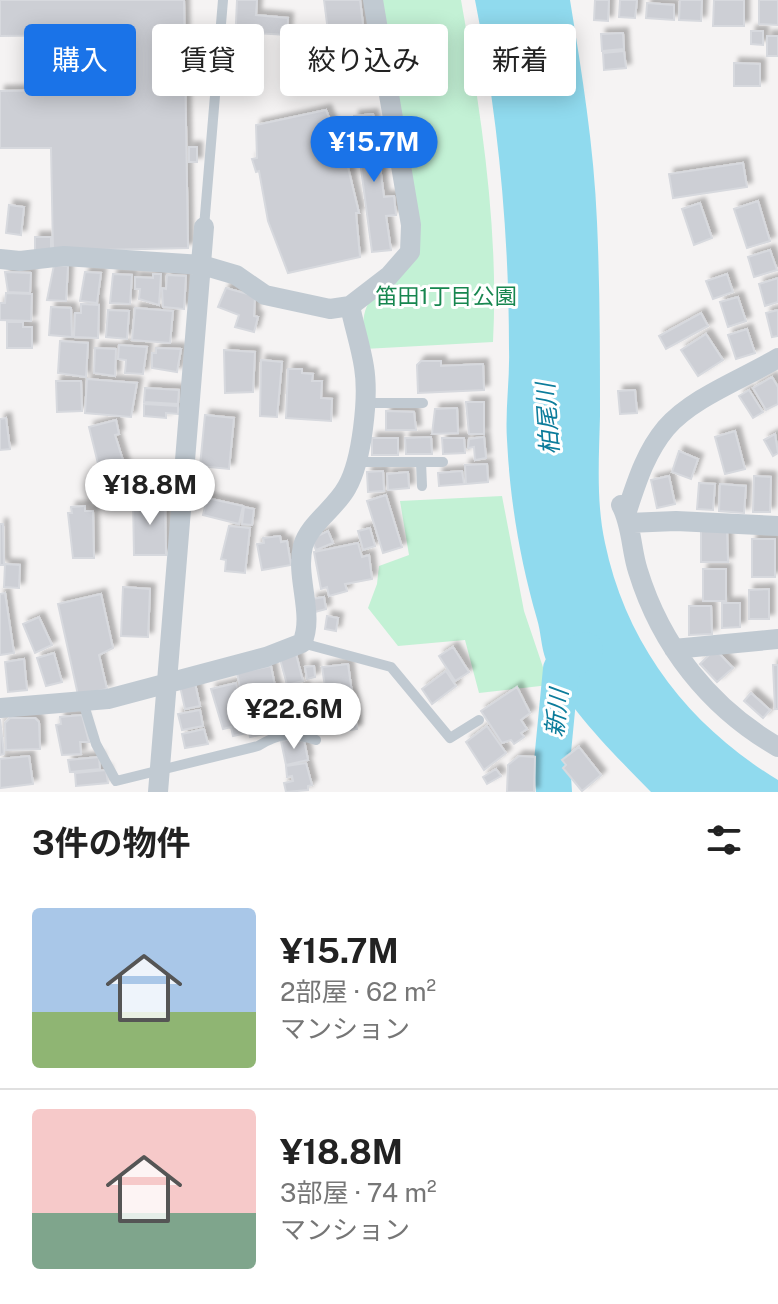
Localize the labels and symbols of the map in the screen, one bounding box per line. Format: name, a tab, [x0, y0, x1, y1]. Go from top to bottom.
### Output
pin: ¥15.7M	[309, 116, 439, 184]
park label: 笛田1丁目公園	[376, 283, 516, 309]
water label: 柏尾川	[530, 379, 563, 456]
pin: ¥18.8M	[85, 459, 215, 527]
pin: ¥22.6M	[229, 683, 359, 751]
water label: 新川	[540, 685, 573, 738]

